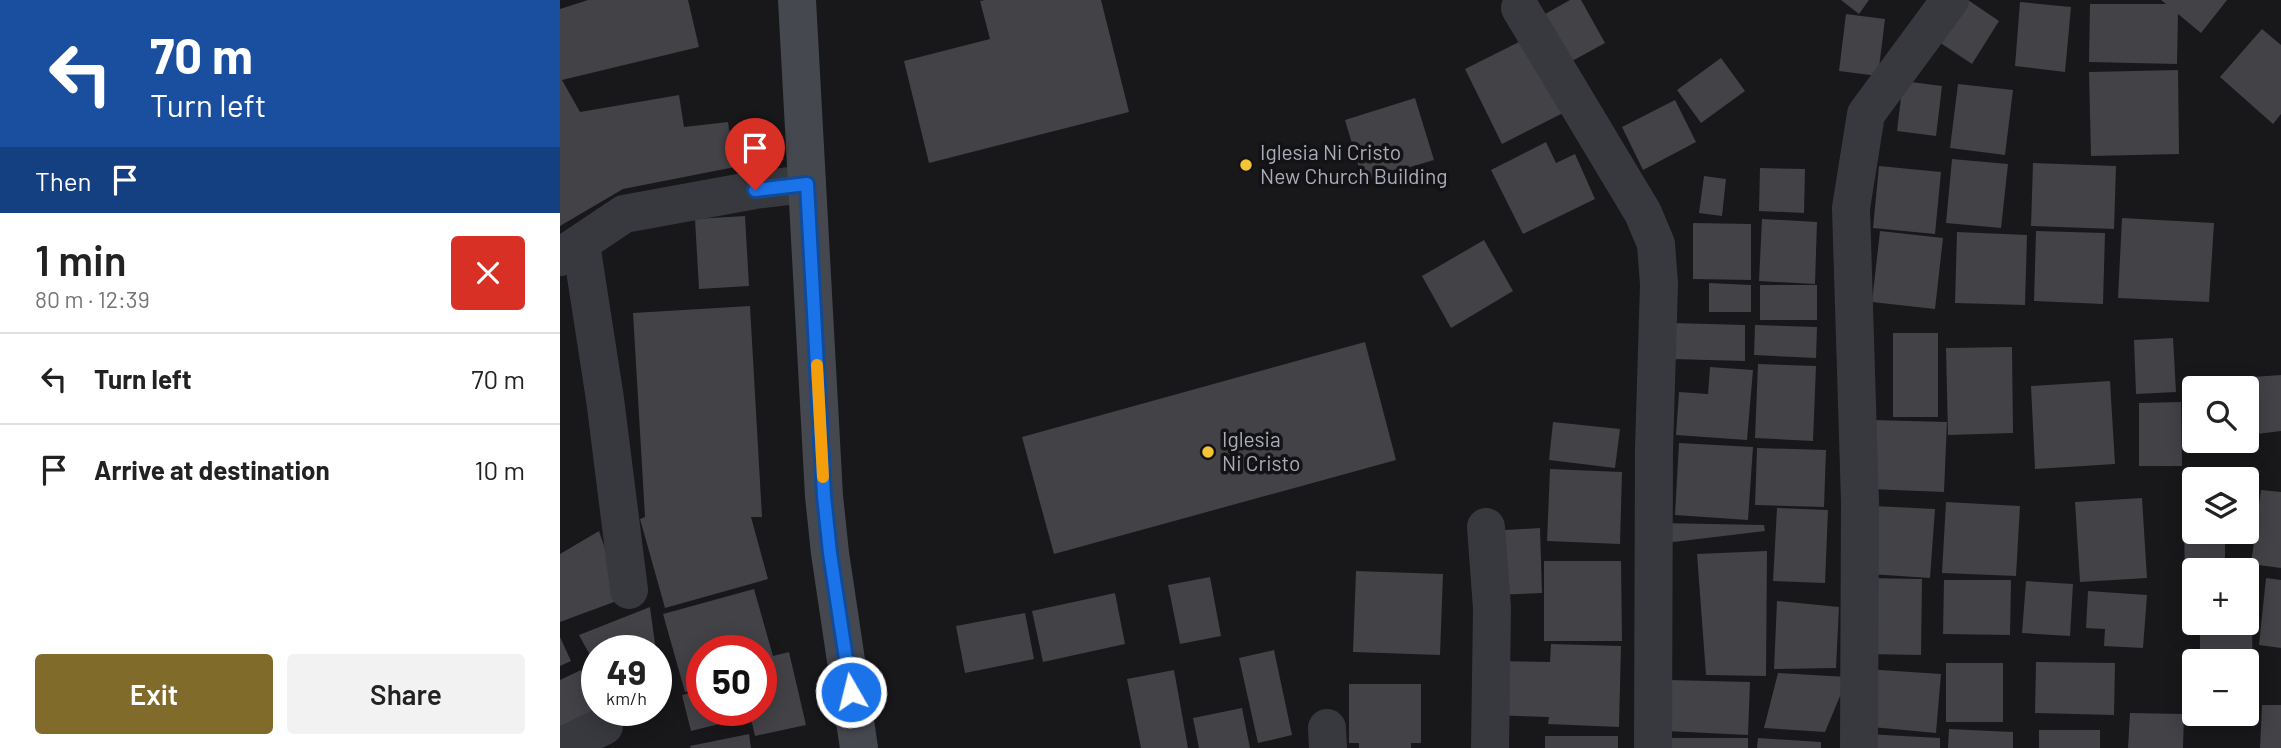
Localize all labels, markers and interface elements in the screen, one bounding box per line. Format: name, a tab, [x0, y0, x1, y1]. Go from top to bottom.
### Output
text: 70 m	[150, 25, 253, 84]
icon: left	[35, 28, 126, 119]
text: Turn left	[150, 85, 267, 123]
pin	[725, 118, 785, 190]
icon: arrive	[736, 129, 774, 167]
place label: Iglesia Ni Cristo New Church Building	[1260, 139, 1447, 188]
marker: Iglesia Ni Cristo New Church Building	[1238, 157, 1254, 173]
icon: arrive	[106, 161, 144, 199]
text: Then	[35, 165, 92, 196]
text: 1 min	[35, 234, 127, 284]
button: close	[451, 236, 525, 310]
text: 80 m · 12:39	[35, 285, 150, 313]
icon: left	[35, 360, 73, 398]
text: Turn left	[94, 363, 192, 394]
text: 70 m	[471, 363, 525, 394]
map controls	[2182, 376, 2259, 726]
button: search	[2182, 376, 2259, 453]
place label: Iglesia Ni Cristo	[1222, 426, 1300, 475]
marker: Iglesia Ni Cristo	[1200, 444, 1216, 460]
icon: arrive	[35, 451, 73, 489]
text: Arrive at destination	[94, 454, 330, 485]
text: 10 m	[475, 454, 525, 485]
button: layers	[2182, 467, 2259, 544]
button: +	[2182, 558, 2259, 635]
speed limit sign: 50	[686, 635, 777, 726]
button: −	[2182, 649, 2259, 726]
text: 49	[607, 650, 646, 692]
button: Exit	[35, 654, 273, 734]
button: Share	[287, 654, 525, 734]
position arrow	[814, 655, 888, 729]
text: km/h	[606, 687, 647, 709]

